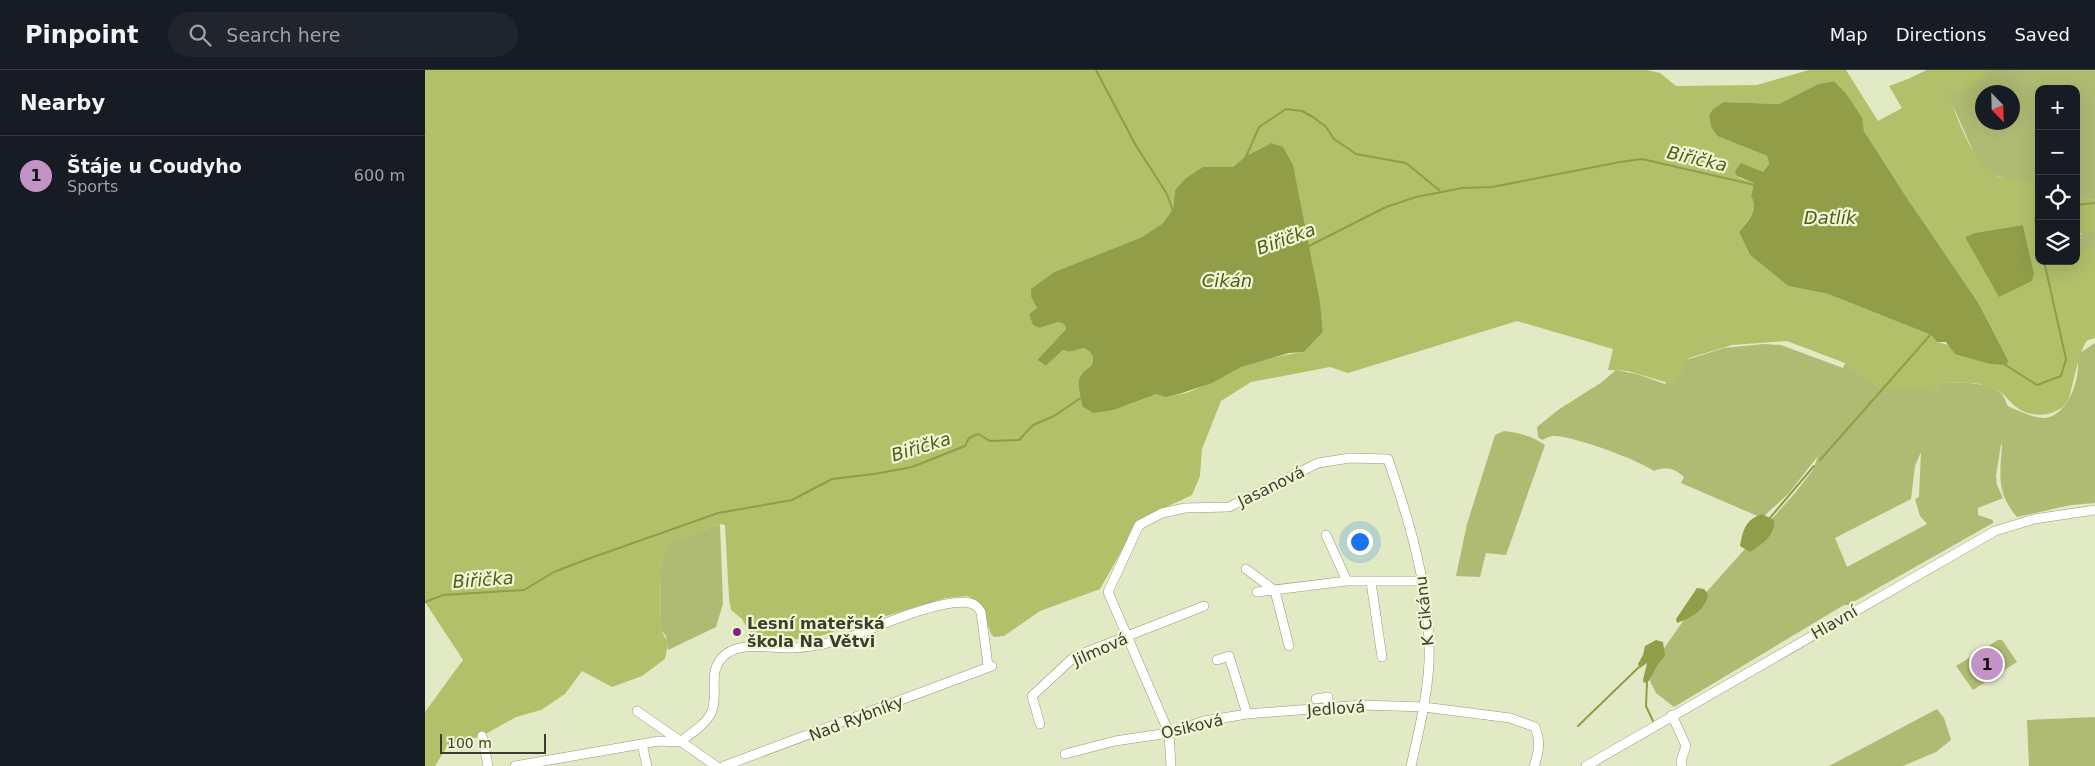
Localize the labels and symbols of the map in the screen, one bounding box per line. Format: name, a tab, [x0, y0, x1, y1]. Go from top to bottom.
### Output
north arrow	[1975, 85, 2020, 130]
water label: Biřička	[1665, 141, 1729, 176]
water label: Datlík	[1804, 207, 1858, 228]
water label: Biřička	[1254, 218, 1318, 259]
water label: Cikán	[1202, 270, 1252, 291]
water label: Biřička	[889, 428, 953, 465]
street label: Jasanová	[1234, 462, 1308, 511]
your location	[1347, 529, 1373, 555]
water label: Biřička	[452, 567, 514, 592]
street label: K Cikánu	[1411, 575, 1438, 647]
street label: Hlavní	[1808, 601, 1861, 643]
place label: Lesní mateřská škola Na Větvi	[747, 614, 885, 651]
marker: Lesní mateřská škola Na Větvi	[731, 626, 743, 638]
street label: Jilmová	[1069, 629, 1131, 670]
pin: 1	[1971, 645, 2003, 683]
street label: Nad Rybníky	[806, 692, 906, 745]
street label: Jedlová	[1305, 697, 1366, 720]
street label: Osiková	[1159, 710, 1225, 743]
scale bar	[440, 731, 546, 754]

